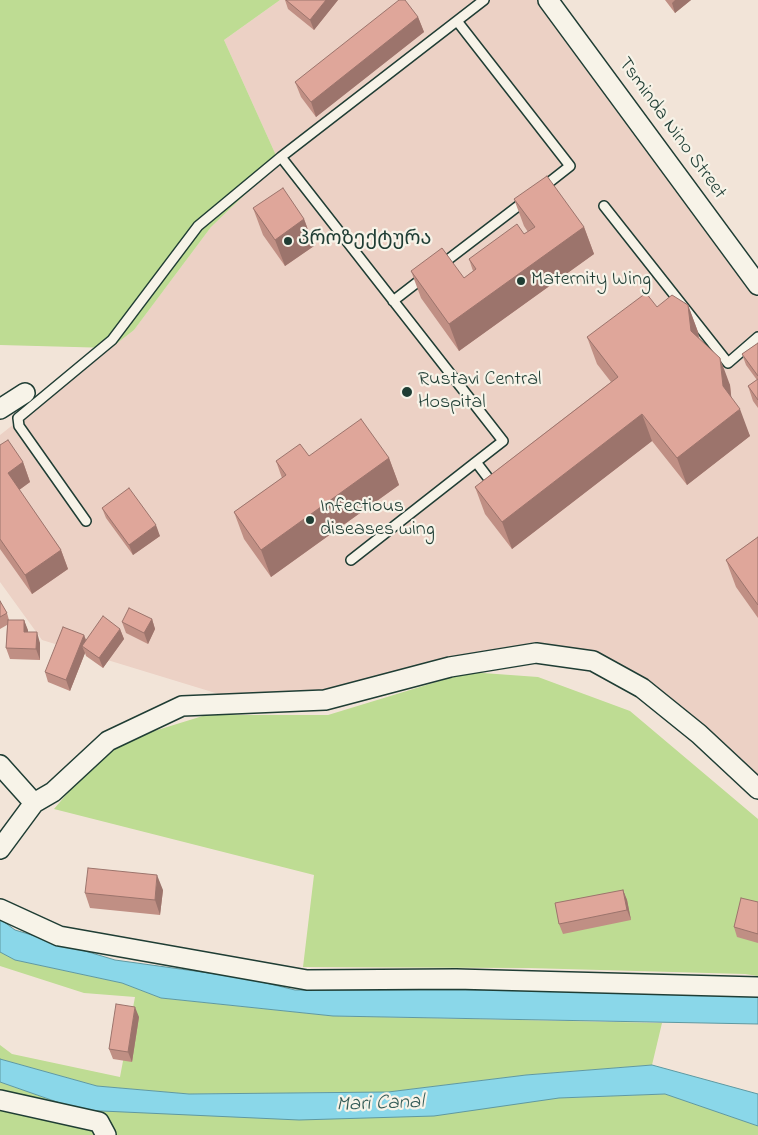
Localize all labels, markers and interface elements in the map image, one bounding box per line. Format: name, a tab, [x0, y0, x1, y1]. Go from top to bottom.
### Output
street label: Tsminda Nino Street	[612, 53, 730, 205]
place label: პროზექტურა	[298, 229, 432, 253]
marker: პროზექტურა	[282, 235, 294, 247]
place label: Maternity Wing	[531, 269, 651, 293]
marker: Maternity Wing	[515, 275, 527, 287]
place label: Rustavi Central Hospital	[418, 369, 541, 416]
marker: Rustavi Central Hospital	[400, 385, 414, 399]
place label: Infectious diseases wing	[320, 496, 435, 543]
marker: Infectious diseases wing	[304, 514, 316, 526]
water label: Mari Canal	[336, 1091, 424, 1119]

